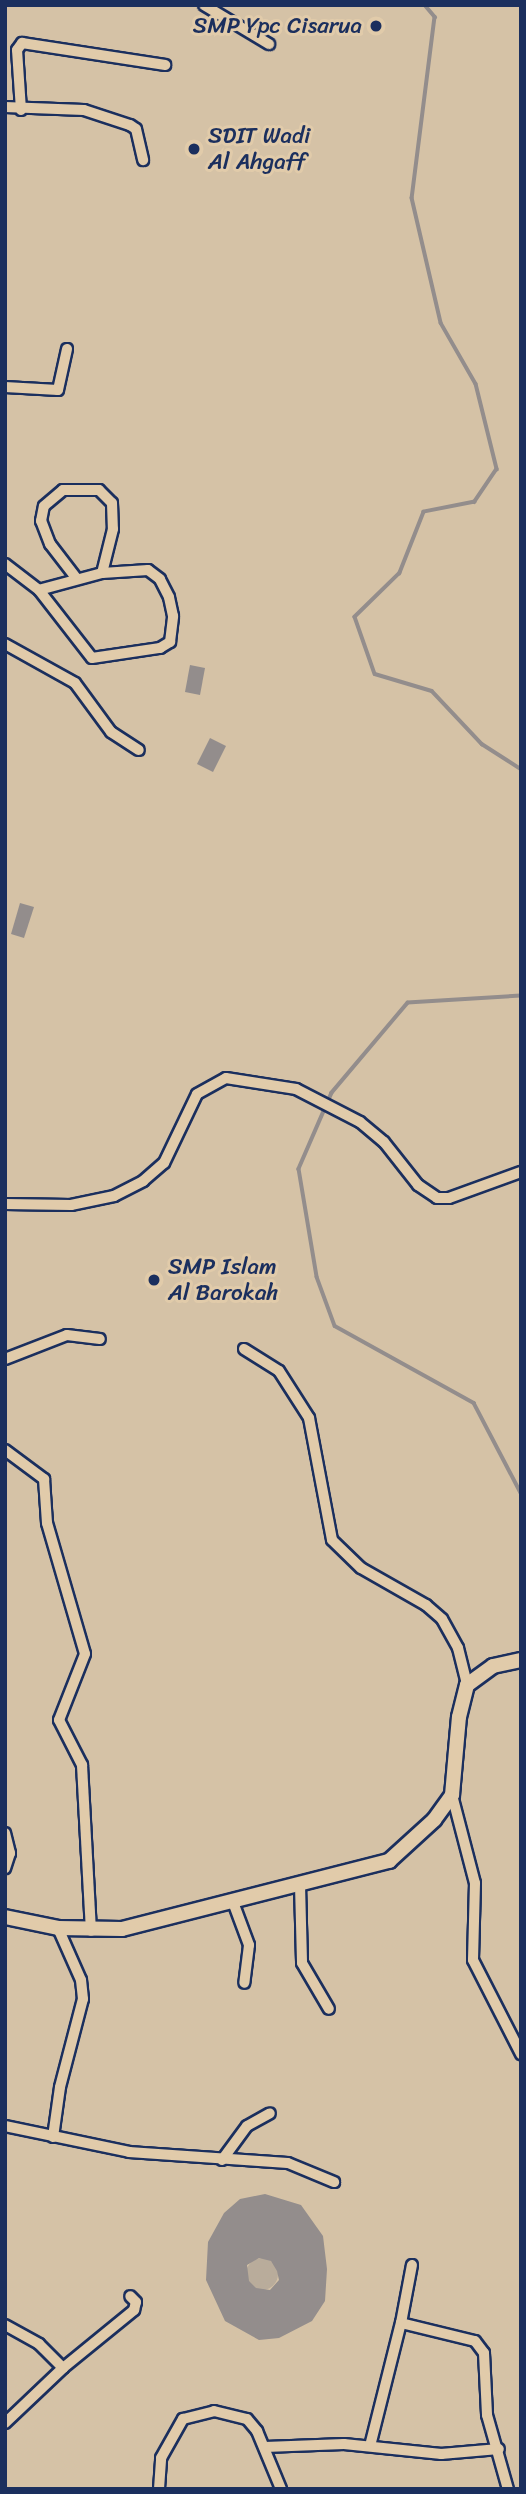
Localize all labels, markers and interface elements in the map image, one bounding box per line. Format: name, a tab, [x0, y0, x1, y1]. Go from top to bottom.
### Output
place label: SMP Ypc Cisarua	[192, 12, 362, 40]
marker: SMP Ypc Cisarua	[368, 18, 384, 34]
place label: SDIT Wadi Al Ahgaff	[208, 122, 310, 176]
marker: SDIT Wadi Al Ahgaff	[186, 141, 202, 157]
place label: SMP Islam Al Barokah	[168, 1253, 279, 1307]
marker: SMP Islam Al Barokah	[146, 1272, 162, 1288]

